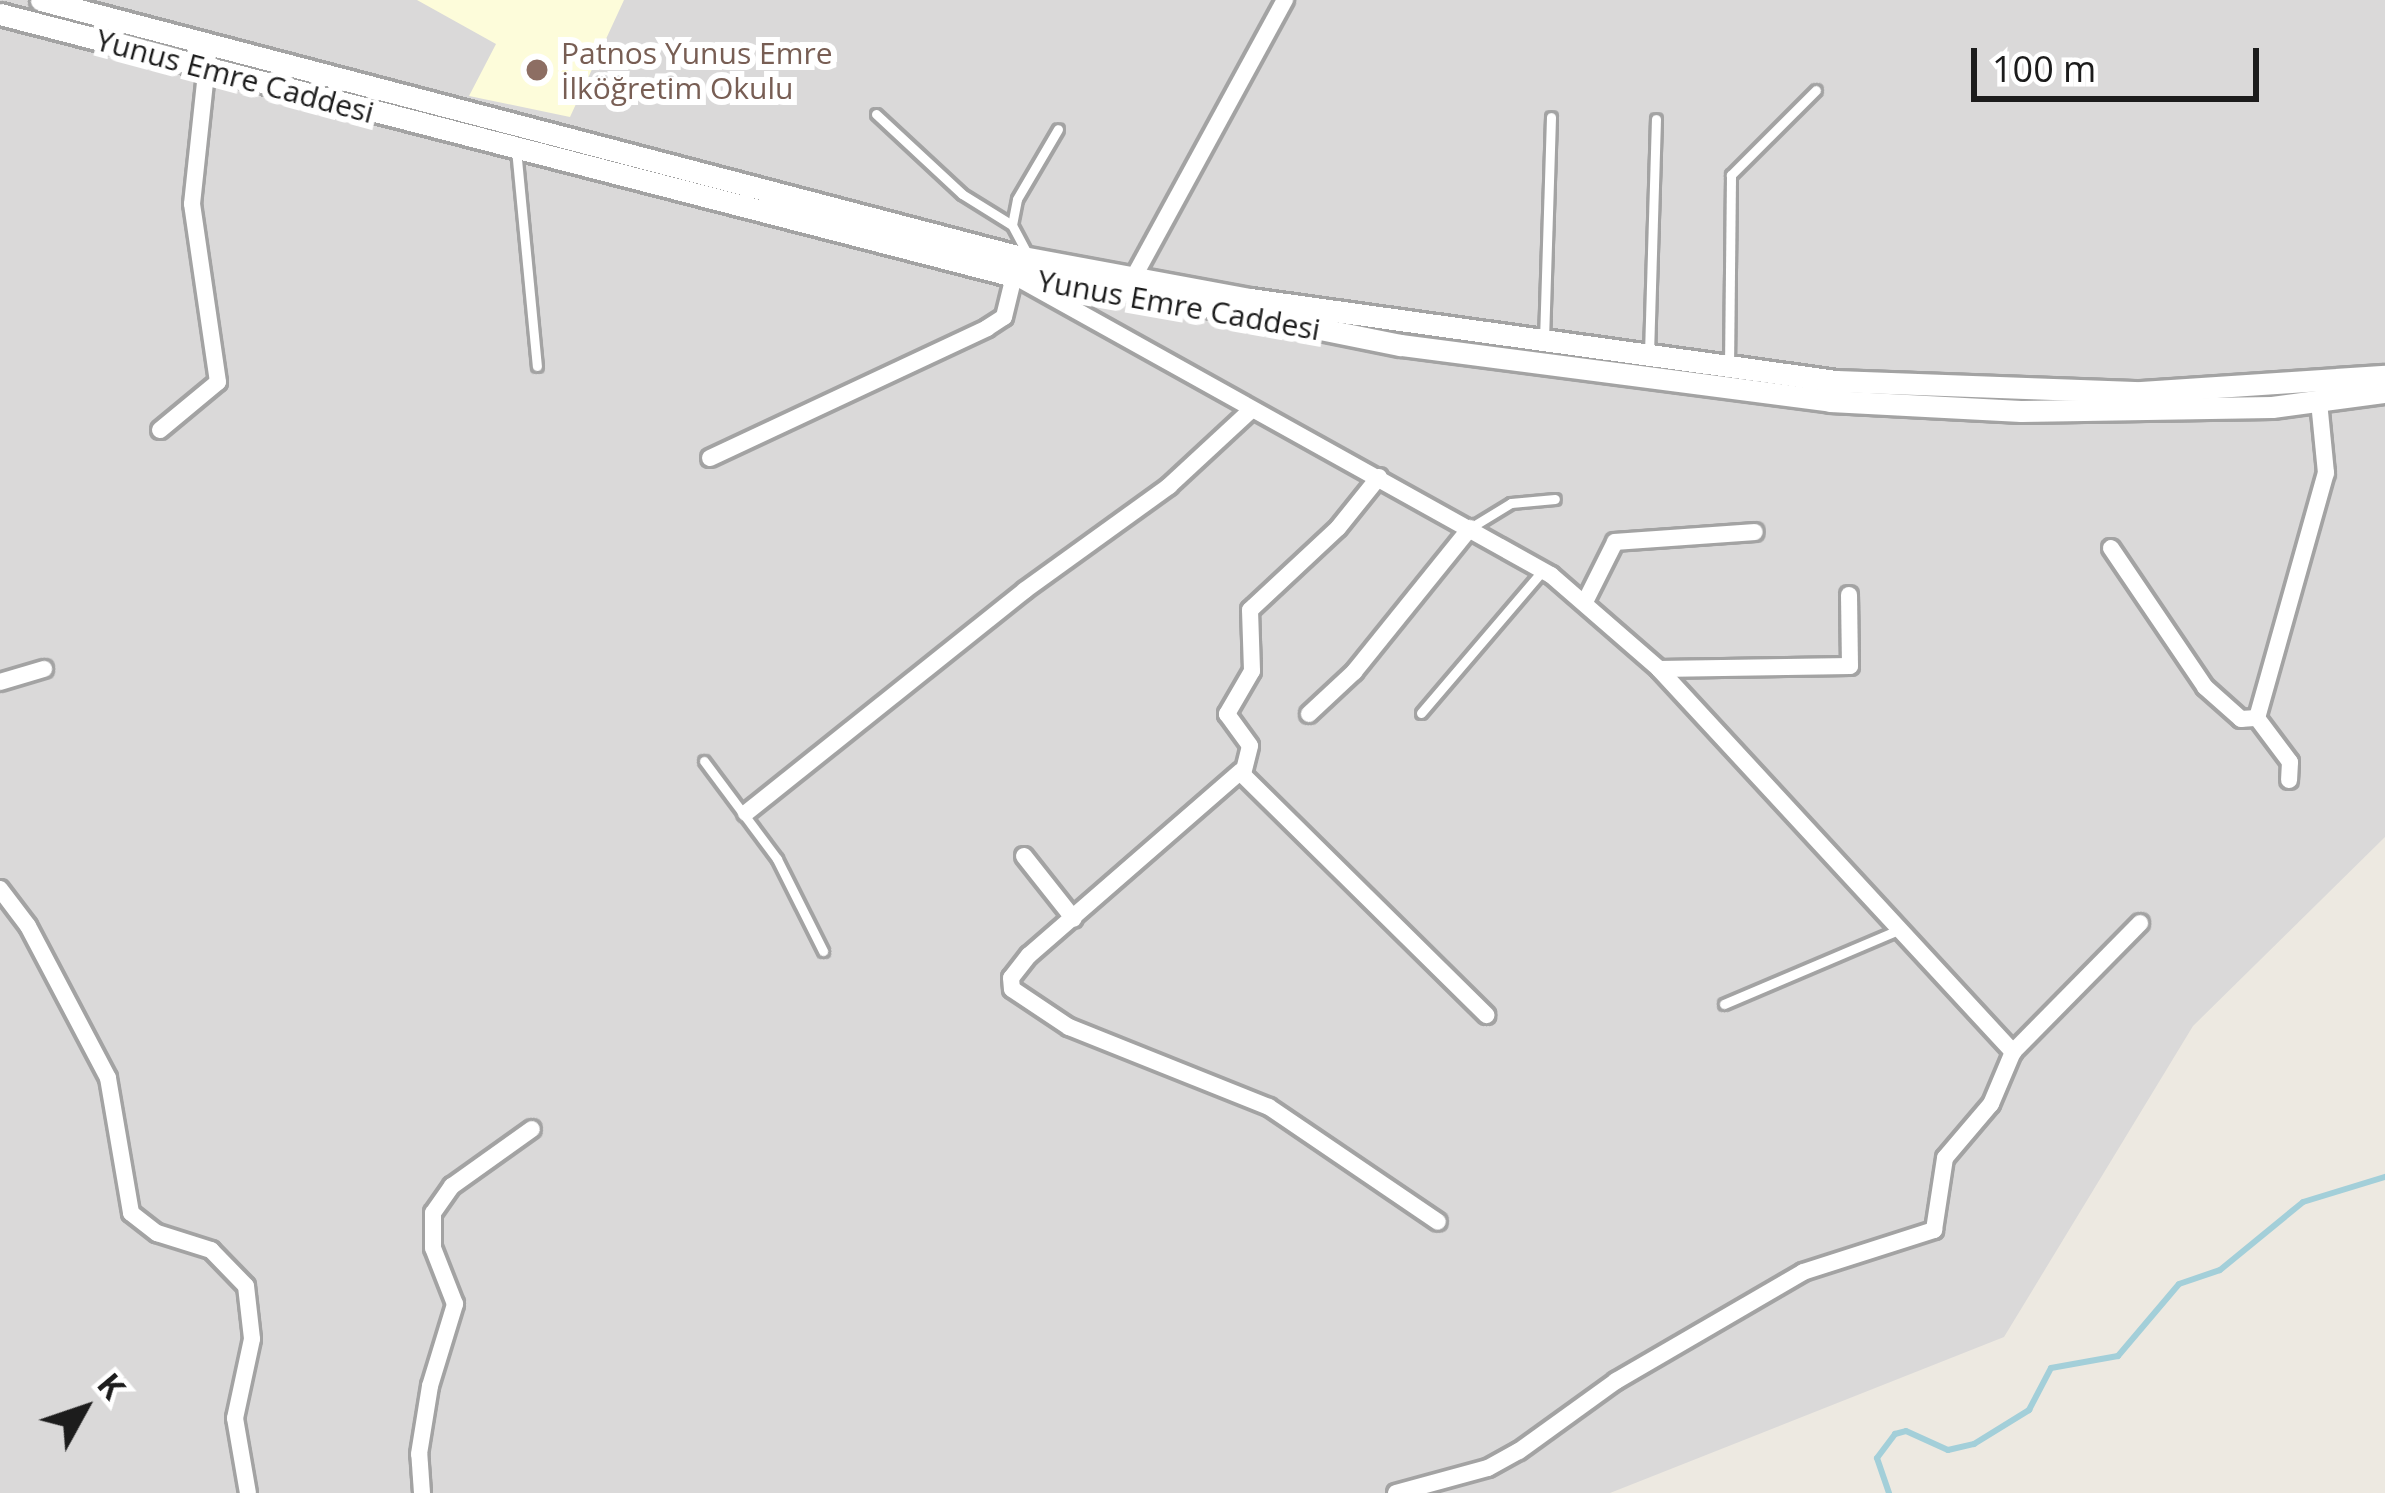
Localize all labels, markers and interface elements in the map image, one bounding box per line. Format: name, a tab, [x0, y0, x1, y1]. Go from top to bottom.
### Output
street label: Yunus Emre Caddesi	[92, 22, 378, 130]
scale bar	[1977, 24, 2265, 98]
place label: Patnos Yunus Emre İlköğretim Okulu	[561, 35, 833, 106]
text: 100 m	[1992, 44, 2096, 93]
marker: Patnos Yunus Emre İlköğretim Okulu	[524, 57, 550, 83]
street label: Yunus Emre Caddesi	[1035, 262, 1323, 348]
north arrow	[24, 1349, 144, 1469]
text: K	[88, 1363, 136, 1408]

